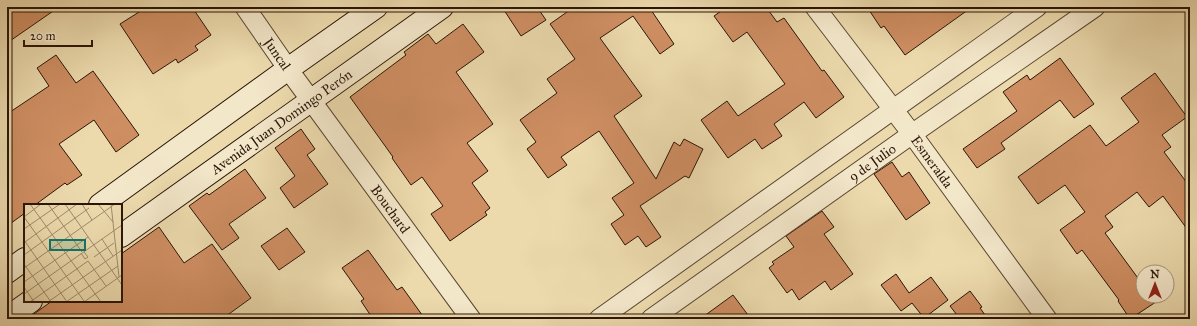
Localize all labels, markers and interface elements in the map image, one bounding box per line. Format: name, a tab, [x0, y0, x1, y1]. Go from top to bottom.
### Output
scale bar	[24, 22, 92, 48]
text: 20 m	[30, 29, 56, 43]
street label: Juncal	[258, 33, 295, 74]
street label: Avenida Juan Domingo Perón	[207, 65, 356, 178]
street label: Esmeralda	[907, 132, 957, 191]
street label: 9 de Julio	[845, 140, 899, 185]
street label: Bouchard	[367, 182, 414, 237]
inset map	[24, 204, 122, 302]
north arrow	[1135, 264, 1175, 304]
text: N	[1150, 268, 1160, 281]

